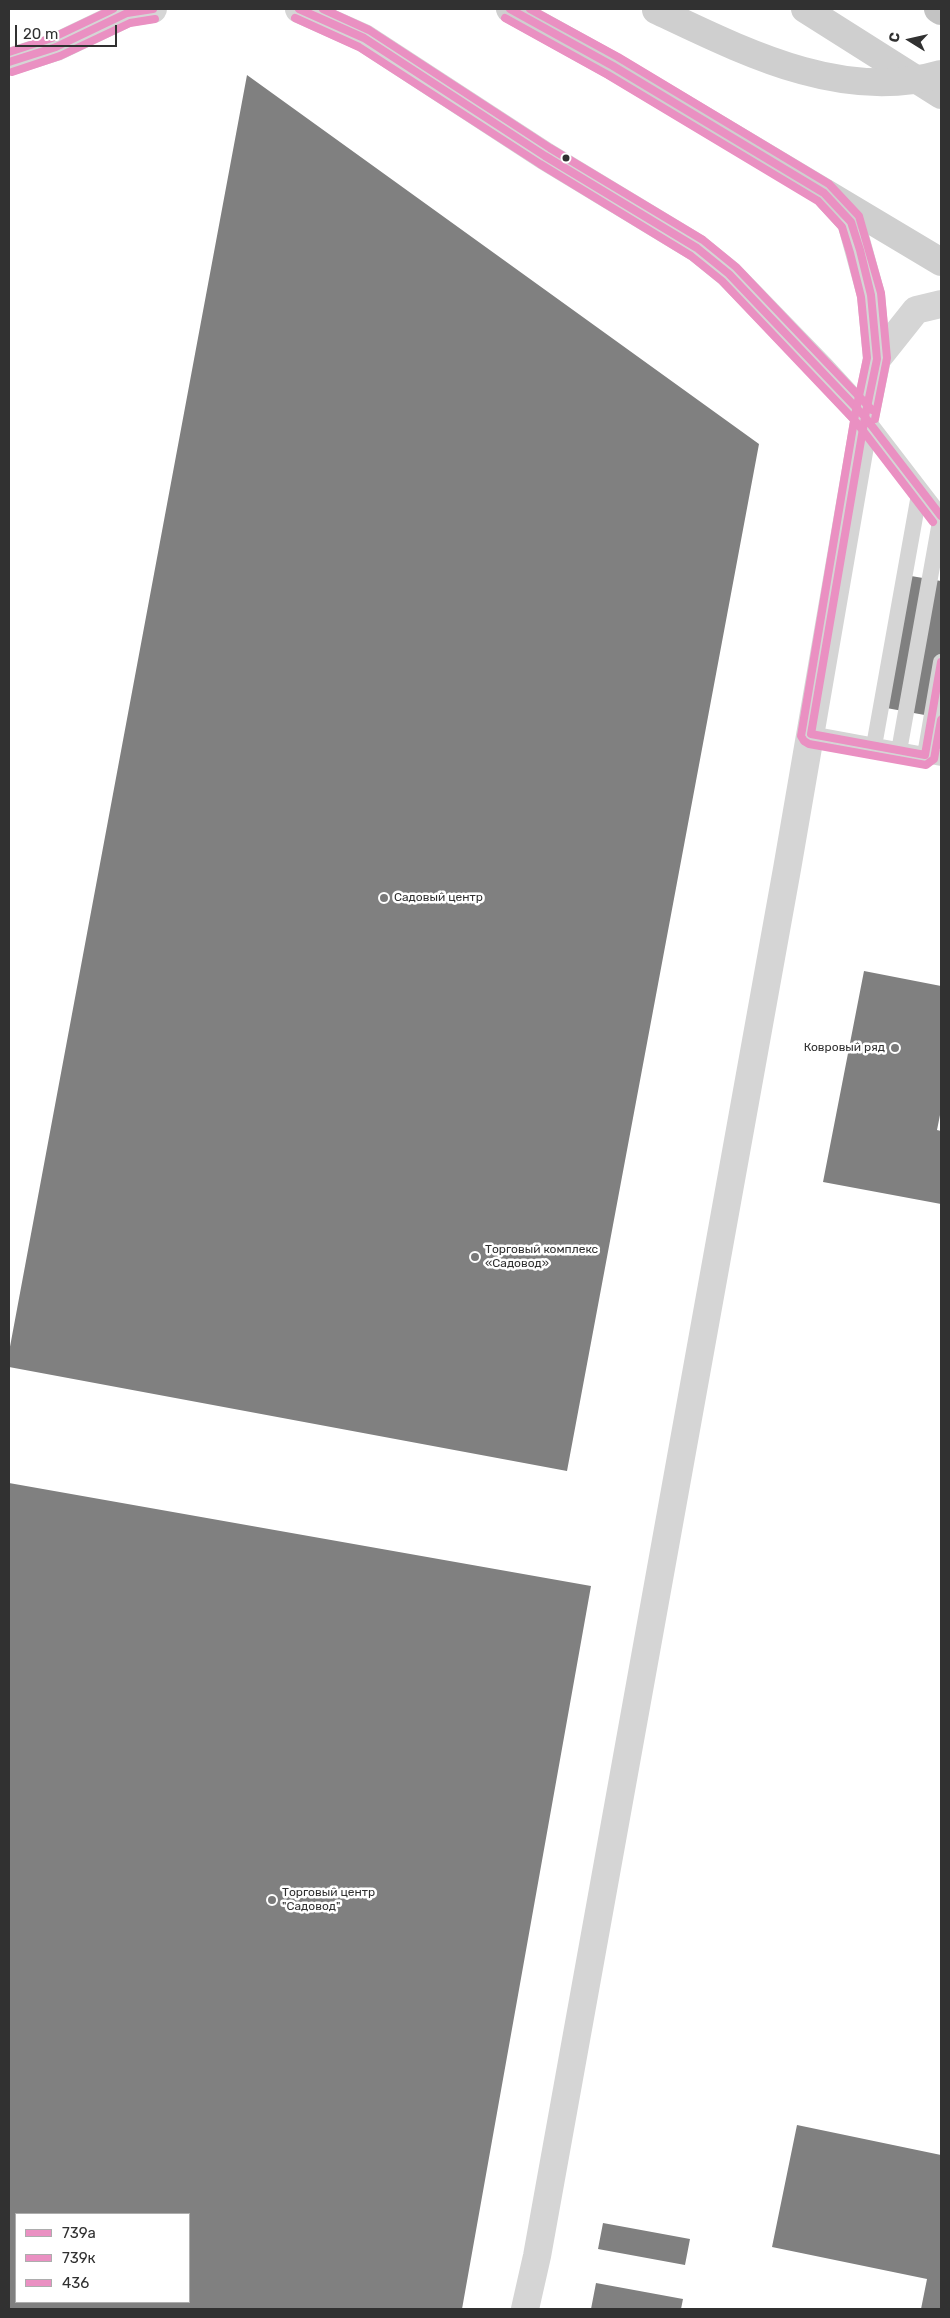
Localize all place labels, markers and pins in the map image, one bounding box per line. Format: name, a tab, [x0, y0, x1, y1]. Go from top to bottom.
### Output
unlabelled marker	[561, 153, 571, 163]
place label: Садовый центр	[394, 891, 483, 905]
marker: Садовый центр	[378, 892, 390, 904]
place label: Ковровый ряд	[804, 1041, 885, 1055]
marker: Ковровый ряд	[889, 1042, 901, 1054]
place label: Торговый комплекс «Садовод»	[485, 1243, 598, 1271]
marker: Торговый комплекс «Садовод»	[469, 1251, 481, 1263]
place label: Торговый центр "Садовод"	[282, 1886, 375, 1914]
marker: Торговый центр "Садовод"	[266, 1894, 278, 1906]

